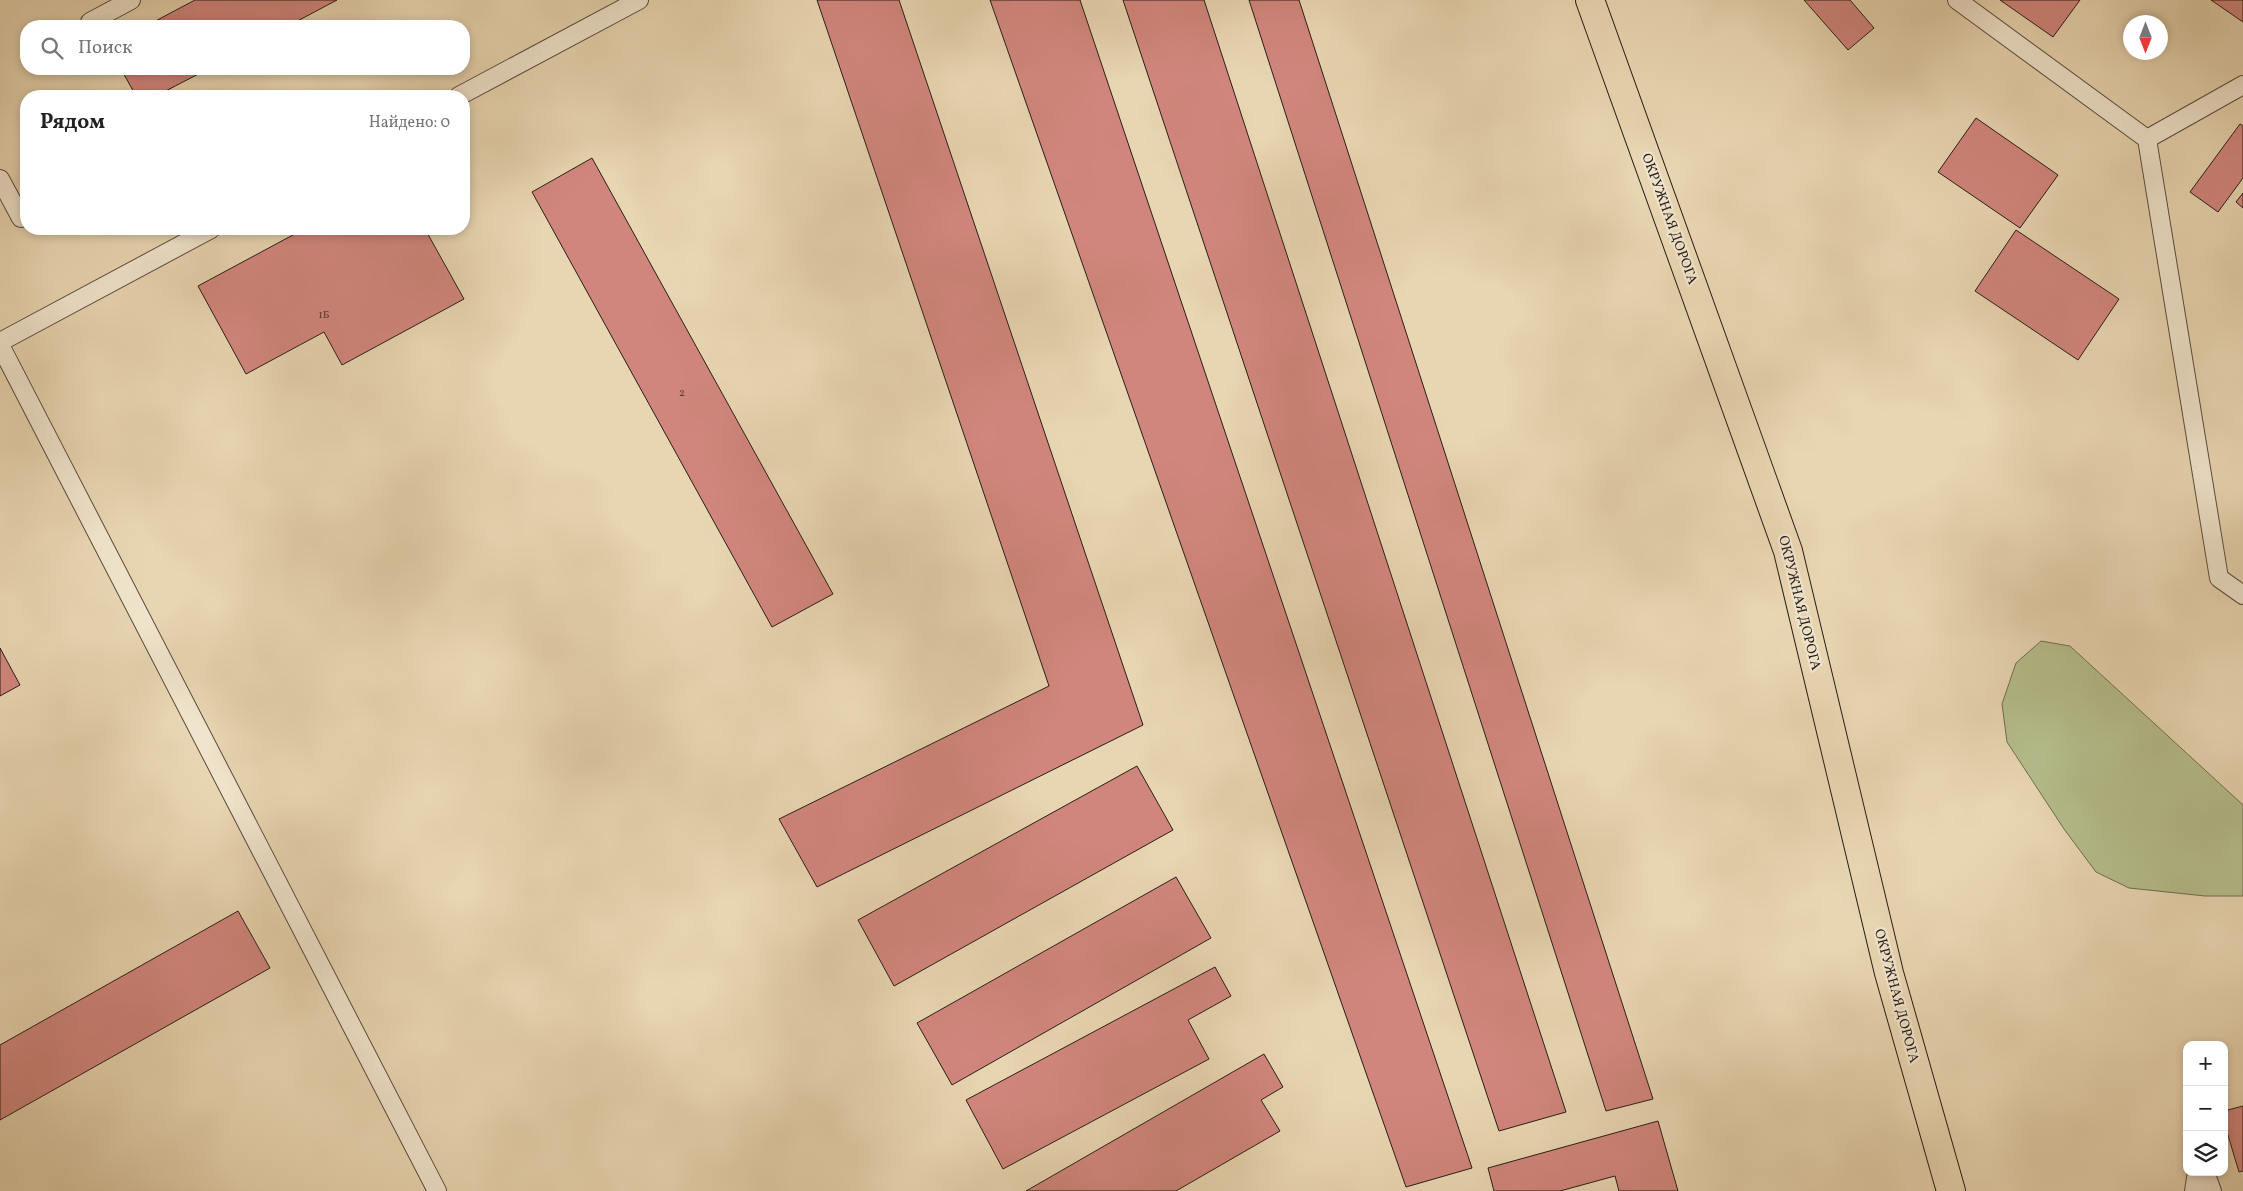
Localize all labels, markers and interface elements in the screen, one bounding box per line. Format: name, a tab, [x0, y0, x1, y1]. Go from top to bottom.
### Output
north arrow	[2123, 15, 2168, 60]
search box	[20, 20, 470, 75]
icon: search	[38, 34, 66, 62]
text: Поиск	[78, 35, 132, 61]
text: Рядом	[40, 108, 105, 137]
text: Найдено: 0	[369, 112, 450, 134]
street label: ОКРУЖНАЯ ДОРОГА	[1636, 151, 1702, 287]
house number: 1Б	[318, 308, 330, 323]
house number: 2	[679, 386, 685, 401]
street label: ОКРУЖНАЯ ДОРОГА	[1773, 534, 1825, 673]
street label: ОКРУЖНАЯ ДОРОГА	[1869, 927, 1923, 1065]
map controls	[2183, 1041, 2228, 1176]
button: +	[2183, 1041, 2228, 1086]
button: −	[2183, 1086, 2228, 1131]
button: layers	[2183, 1131, 2228, 1176]

